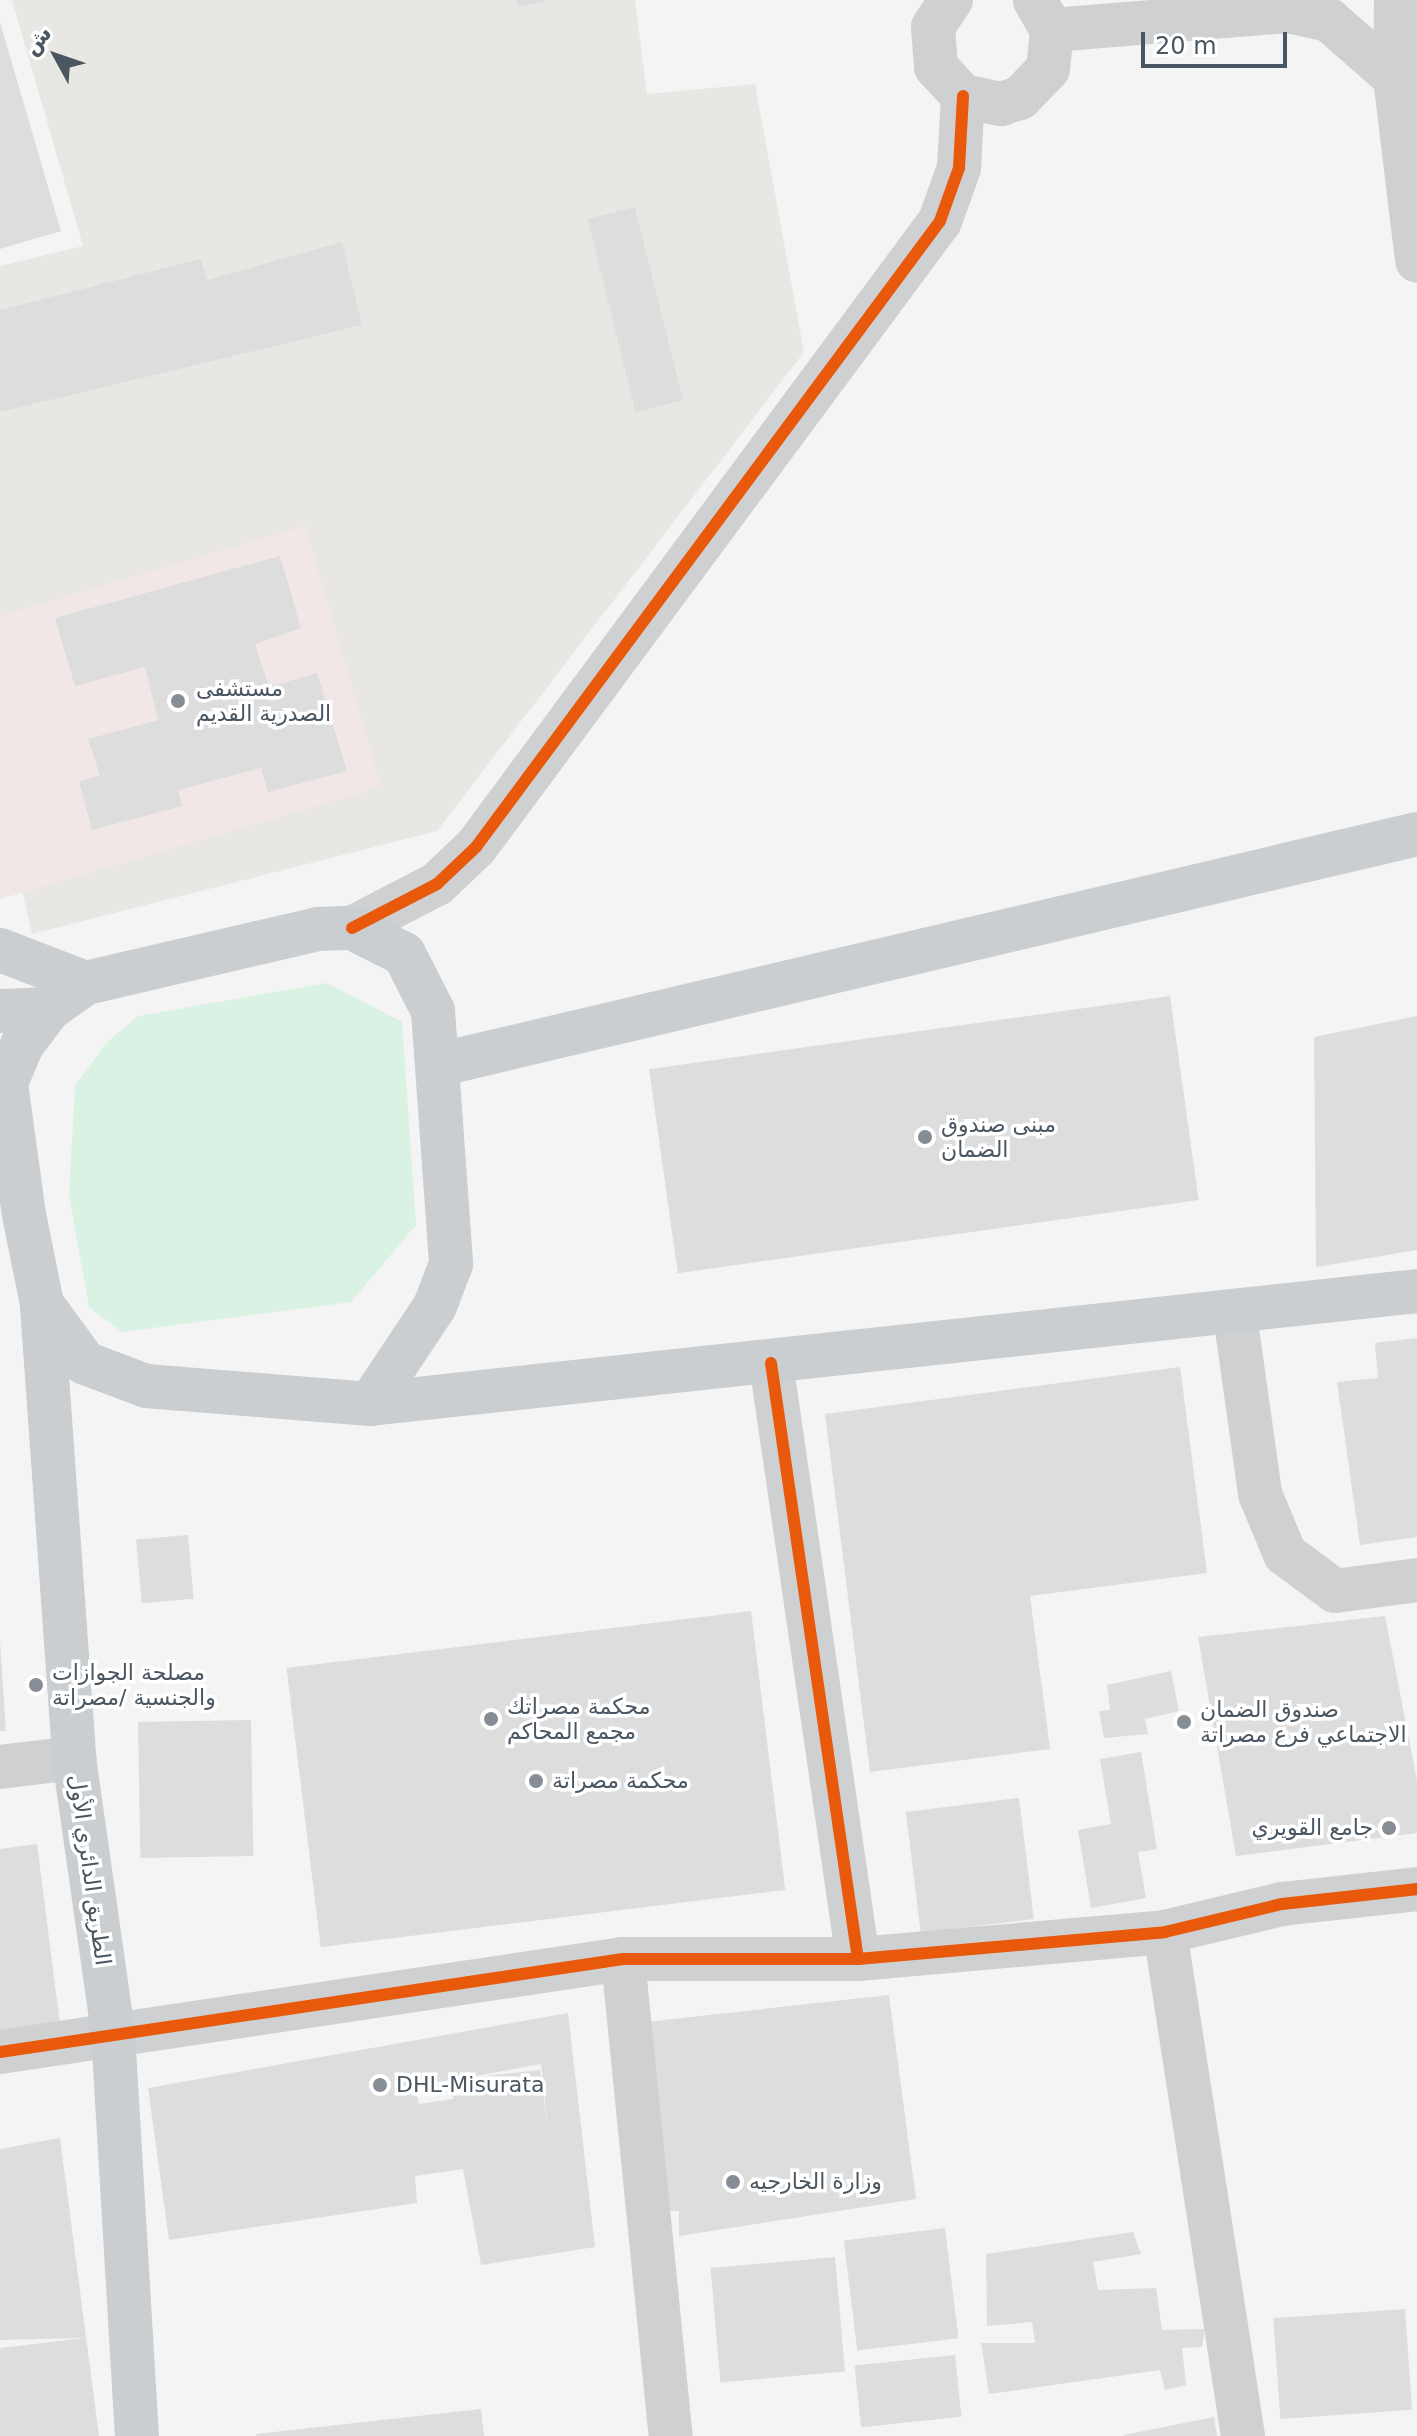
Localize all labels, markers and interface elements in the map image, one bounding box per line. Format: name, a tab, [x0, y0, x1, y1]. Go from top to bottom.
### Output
north arrow	[16, 16, 96, 96]
scale bar	[1145, 16, 1291, 66]
text: ش	[18, 21, 57, 60]
text: 20 m	[1155, 32, 1217, 60]
place label: مستشفى الصدرية القديم	[196, 675, 331, 726]
marker: مستشفى الصدرية القديم	[167, 690, 189, 712]
place label: مبنى صندوق الضمان	[941, 1111, 1056, 1162]
marker: مبنى صندوق الضمان	[916, 1128, 934, 1146]
place label: مصلحة الجوازات والجنسية /مصراتة	[52, 1659, 216, 1710]
marker: مصلحة الجوازات والجنسية /مصراتة	[27, 1676, 45, 1694]
place label: محكمة مصراتك مجمع المحاكم	[507, 1693, 650, 1744]
place label: صندوق الضمان الاجتماعي فرع مصراتة	[1200, 1696, 1407, 1748]
marker: محكمة مصراتك مجمع المحاكم	[482, 1710, 500, 1728]
marker: صندوق الضمان الاجتماعي فرع مصراتة	[1175, 1713, 1193, 1731]
place label: محكمة مصراتة	[552, 1768, 689, 1794]
marker: محكمة مصراتة	[527, 1772, 545, 1790]
street label: الطريق الدائري الأول	[64, 1773, 116, 1967]
place label: جامع القويري	[1251, 1815, 1373, 1841]
marker: جامع القويري	[1380, 1819, 1398, 1837]
place label: DHL-Misurata	[396, 2072, 544, 2098]
marker: DHL-Misurata	[371, 2076, 389, 2094]
place label: وزارة الخارجيه	[749, 2169, 882, 2195]
marker: وزارة الخارجيه	[724, 2173, 742, 2191]

